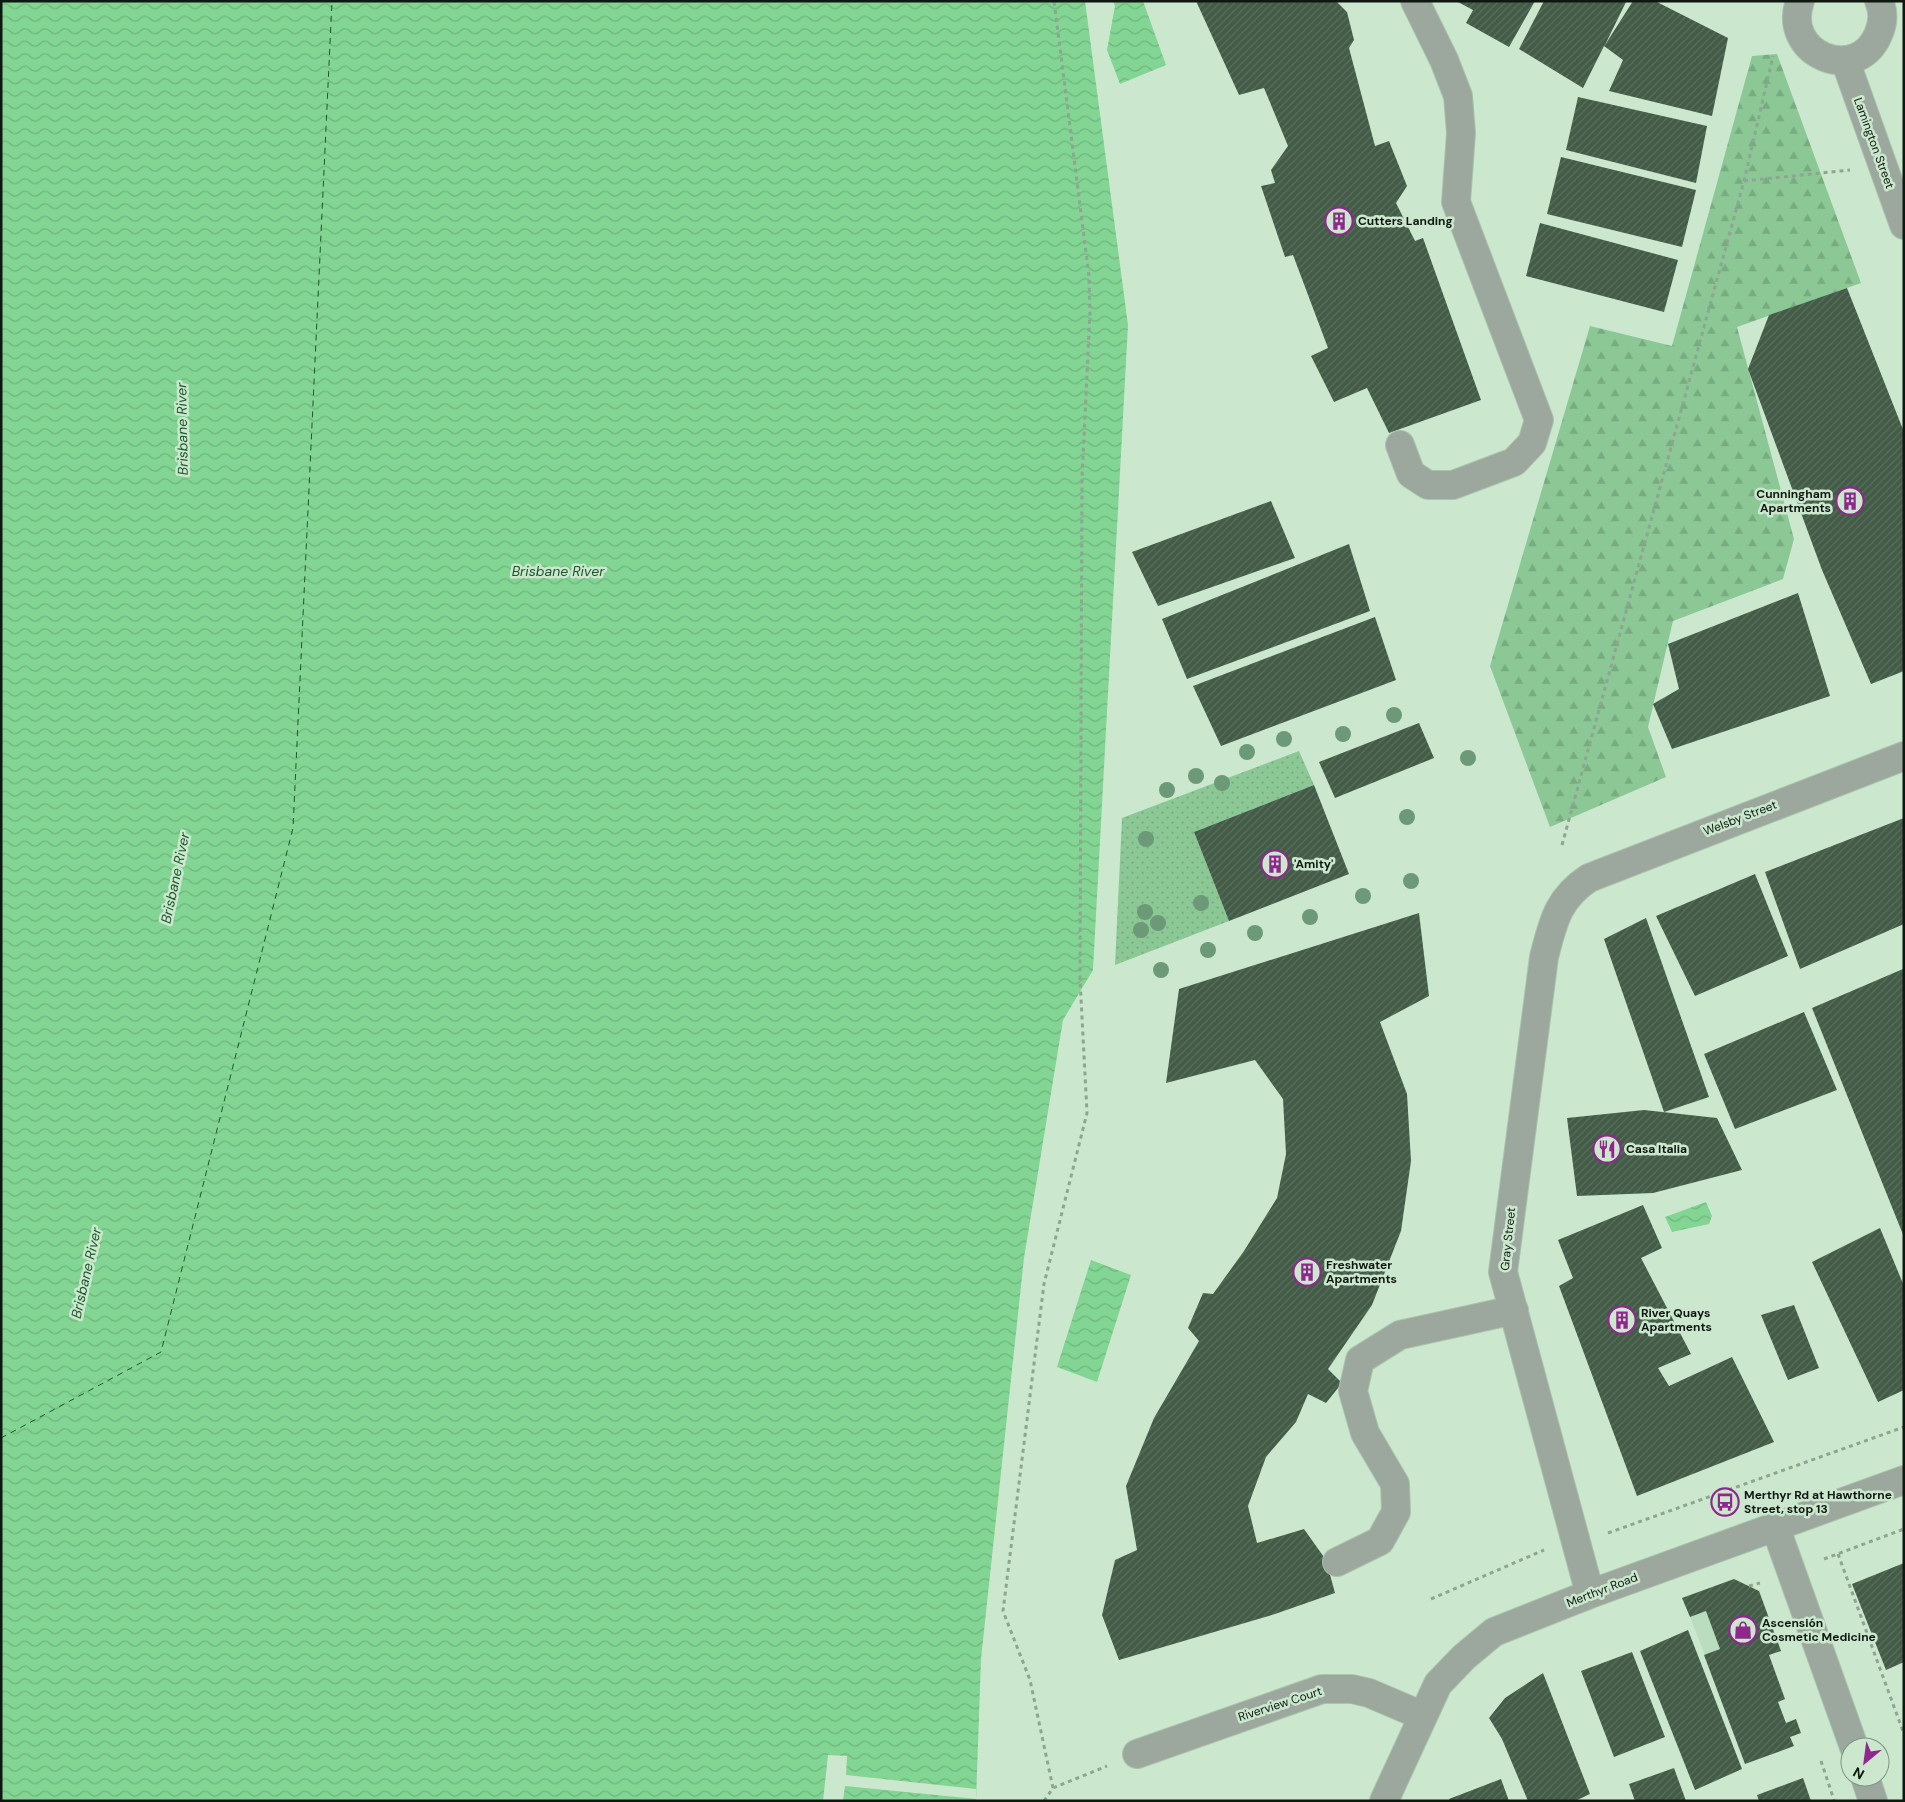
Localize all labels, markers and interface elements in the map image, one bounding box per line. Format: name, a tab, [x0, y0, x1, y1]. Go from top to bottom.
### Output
street label: Lamington Street	[1850, 95, 1898, 191]
building icon: Cutters Landing	[1324, 206, 1354, 236]
place label: Cutters Landing	[1358, 213, 1453, 229]
water label: Brisbane River	[172, 382, 192, 475]
place label: Cunningham Apartments	[1756, 486, 1831, 516]
building icon: Cunningham Apartments	[1835, 486, 1865, 516]
water label: Brisbane River	[512, 562, 605, 580]
street label: Welsby Street	[1701, 797, 1779, 839]
water label: Brisbane River	[157, 830, 194, 925]
building icon: 'Amity'	[1260, 849, 1290, 879]
place label: 'Amity'	[1294, 856, 1333, 872]
restaurant icon: Casa Italia	[1592, 1134, 1622, 1164]
place label: Casa Italia	[1626, 1141, 1687, 1157]
street label: Gray Street	[1497, 1206, 1519, 1272]
water label: Brisbane River	[67, 1225, 105, 1320]
building icon: Freshwater Apartments	[1292, 1257, 1322, 1287]
place label: Freshwater Apartments	[1326, 1257, 1397, 1287]
building icon: River Quays Apartments	[1607, 1305, 1637, 1335]
place label: River Quays Apartments	[1641, 1305, 1712, 1335]
bus stop icon: Merthyr Rd at Hawthorne Street, stop 13	[1710, 1487, 1740, 1517]
place label: Merthyr Rd at Hawthorne Street, stop 13	[1744, 1487, 1892, 1517]
street label: Merthyr Road	[1564, 1569, 1640, 1611]
shop icon: Ascensión Cosmetic Medicine	[1728, 1615, 1758, 1645]
place label: Ascensión Cosmetic Medicine	[1762, 1615, 1876, 1645]
street label: Riverview Court	[1236, 1683, 1324, 1725]
north arrow	[1840, 1737, 1890, 1787]
text: N	[1850, 1763, 1868, 1784]

